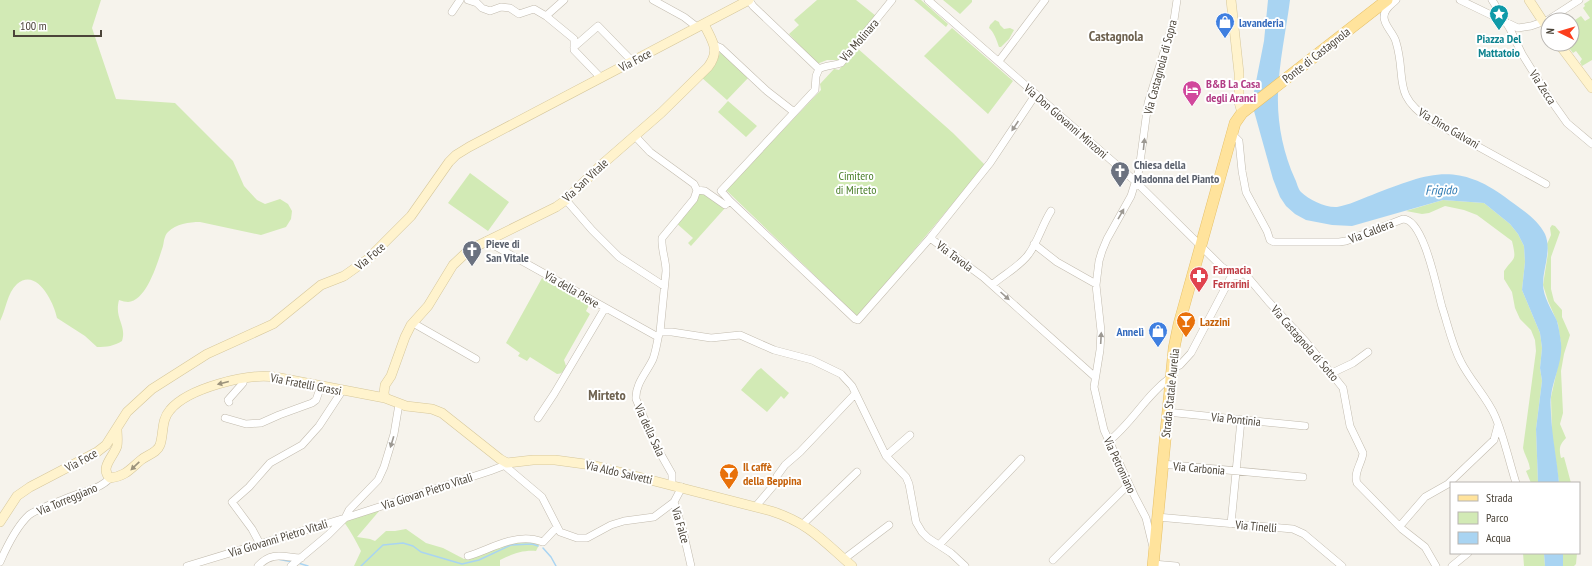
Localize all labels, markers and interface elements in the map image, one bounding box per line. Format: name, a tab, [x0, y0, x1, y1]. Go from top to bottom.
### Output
place icon: Piazza Del Mattatoio	[1488, 3, 1510, 31]
shop icon: lavanderia	[1214, 11, 1236, 39]
scale bar	[14, 12, 101, 38]
north arrow	[1540, 12, 1580, 52]
street label: Via Molinara	[836, 15, 882, 65]
place label: lavanderia	[1239, 15, 1284, 30]
text: 100 m	[20, 18, 47, 33]
street label: Via Castagnola di Sopra	[1140, 18, 1180, 117]
street label: Ponte di Castagnola	[1279, 24, 1353, 86]
district label: Castagnola	[1089, 27, 1144, 45]
text: N	[1543, 28, 1557, 35]
place label: Piazza Del Mattatoio	[1477, 31, 1521, 60]
street label: Via Foce	[615, 45, 654, 75]
street label: Via Zecca	[1526, 66, 1560, 107]
place label: B&B La Casa degli Aranci	[1206, 76, 1260, 105]
hotel icon: B&B La Casa degli Aranci	[1181, 79, 1203, 107]
street label: Via Don Giovanni Minzoni	[1020, 80, 1111, 162]
street label: Via Dino Galvani	[1415, 104, 1482, 152]
one-way arrow	[1011, 121, 1019, 131]
one-way arrow	[1140, 138, 1147, 150]
street label: Via San Vitale	[558, 155, 611, 206]
place label: Chiesa della Madonna del Pianto	[1134, 157, 1220, 186]
church icon: Chiesa della Madonna del Pianto	[1109, 160, 1131, 188]
park label: Cimitero di Mirteto	[836, 168, 876, 197]
water label: Frigido	[1425, 181, 1458, 199]
one-way arrow	[1117, 208, 1124, 220]
street label: Via Caldera	[1346, 216, 1396, 247]
place label: Pieve di San Vitale	[486, 236, 529, 265]
street label: Via Tavola	[933, 237, 976, 275]
street label: Via Foce	[351, 239, 388, 274]
church icon: Pieve di San Vitale	[461, 239, 483, 267]
place label: Farmacia Ferrarini	[1213, 262, 1251, 291]
pharmacy icon: Farmacia Ferrarini	[1188, 265, 1210, 293]
street label: Via della Pieve	[541, 267, 602, 311]
one-way arrow	[999, 292, 1010, 301]
street label: Via Castagnola di Sotto	[1267, 301, 1342, 384]
bar icon: Lazzini	[1175, 310, 1197, 338]
place label: Lazzini	[1200, 314, 1230, 329]
shop icon: Annelì	[1147, 320, 1169, 348]
place label: Annelì	[1115, 324, 1144, 339]
one-way arrow	[1097, 332, 1104, 344]
street label: Strada Statale Aurelia	[1158, 347, 1182, 438]
street label: Via Fratelli Grassi	[268, 370, 343, 398]
one-way arrow	[217, 380, 229, 386]
district label: Mirteto	[588, 386, 626, 404]
street label: Via della Sala	[631, 400, 669, 459]
street label: Via Pontinia	[1210, 409, 1262, 429]
street label: Via Petroniano	[1100, 434, 1140, 496]
one-way arrow	[389, 437, 395, 449]
street label: Via Foce	[61, 445, 100, 475]
street label: Via Aldo Salvetti	[583, 457, 654, 487]
street label: Via Carbonia	[1171, 458, 1226, 478]
place label: Il caffè della Beppina	[743, 459, 802, 488]
one-way arrow	[130, 461, 140, 471]
bar icon: Il caffè della Beppina	[718, 462, 740, 490]
street label: Via Giovan Pietro Vitali	[379, 469, 475, 513]
street label: Via Torreggiano	[34, 480, 99, 519]
legend	[1450, 482, 1580, 554]
text: Strada	[1486, 490, 1513, 505]
street label: Via Falce	[668, 504, 693, 545]
text: Parco	[1486, 510, 1508, 525]
street label: Via Giovanni Pietro Vitali	[226, 516, 329, 561]
street label: Via Tinelli	[1234, 517, 1277, 535]
text: Acqua	[1486, 530, 1511, 545]

